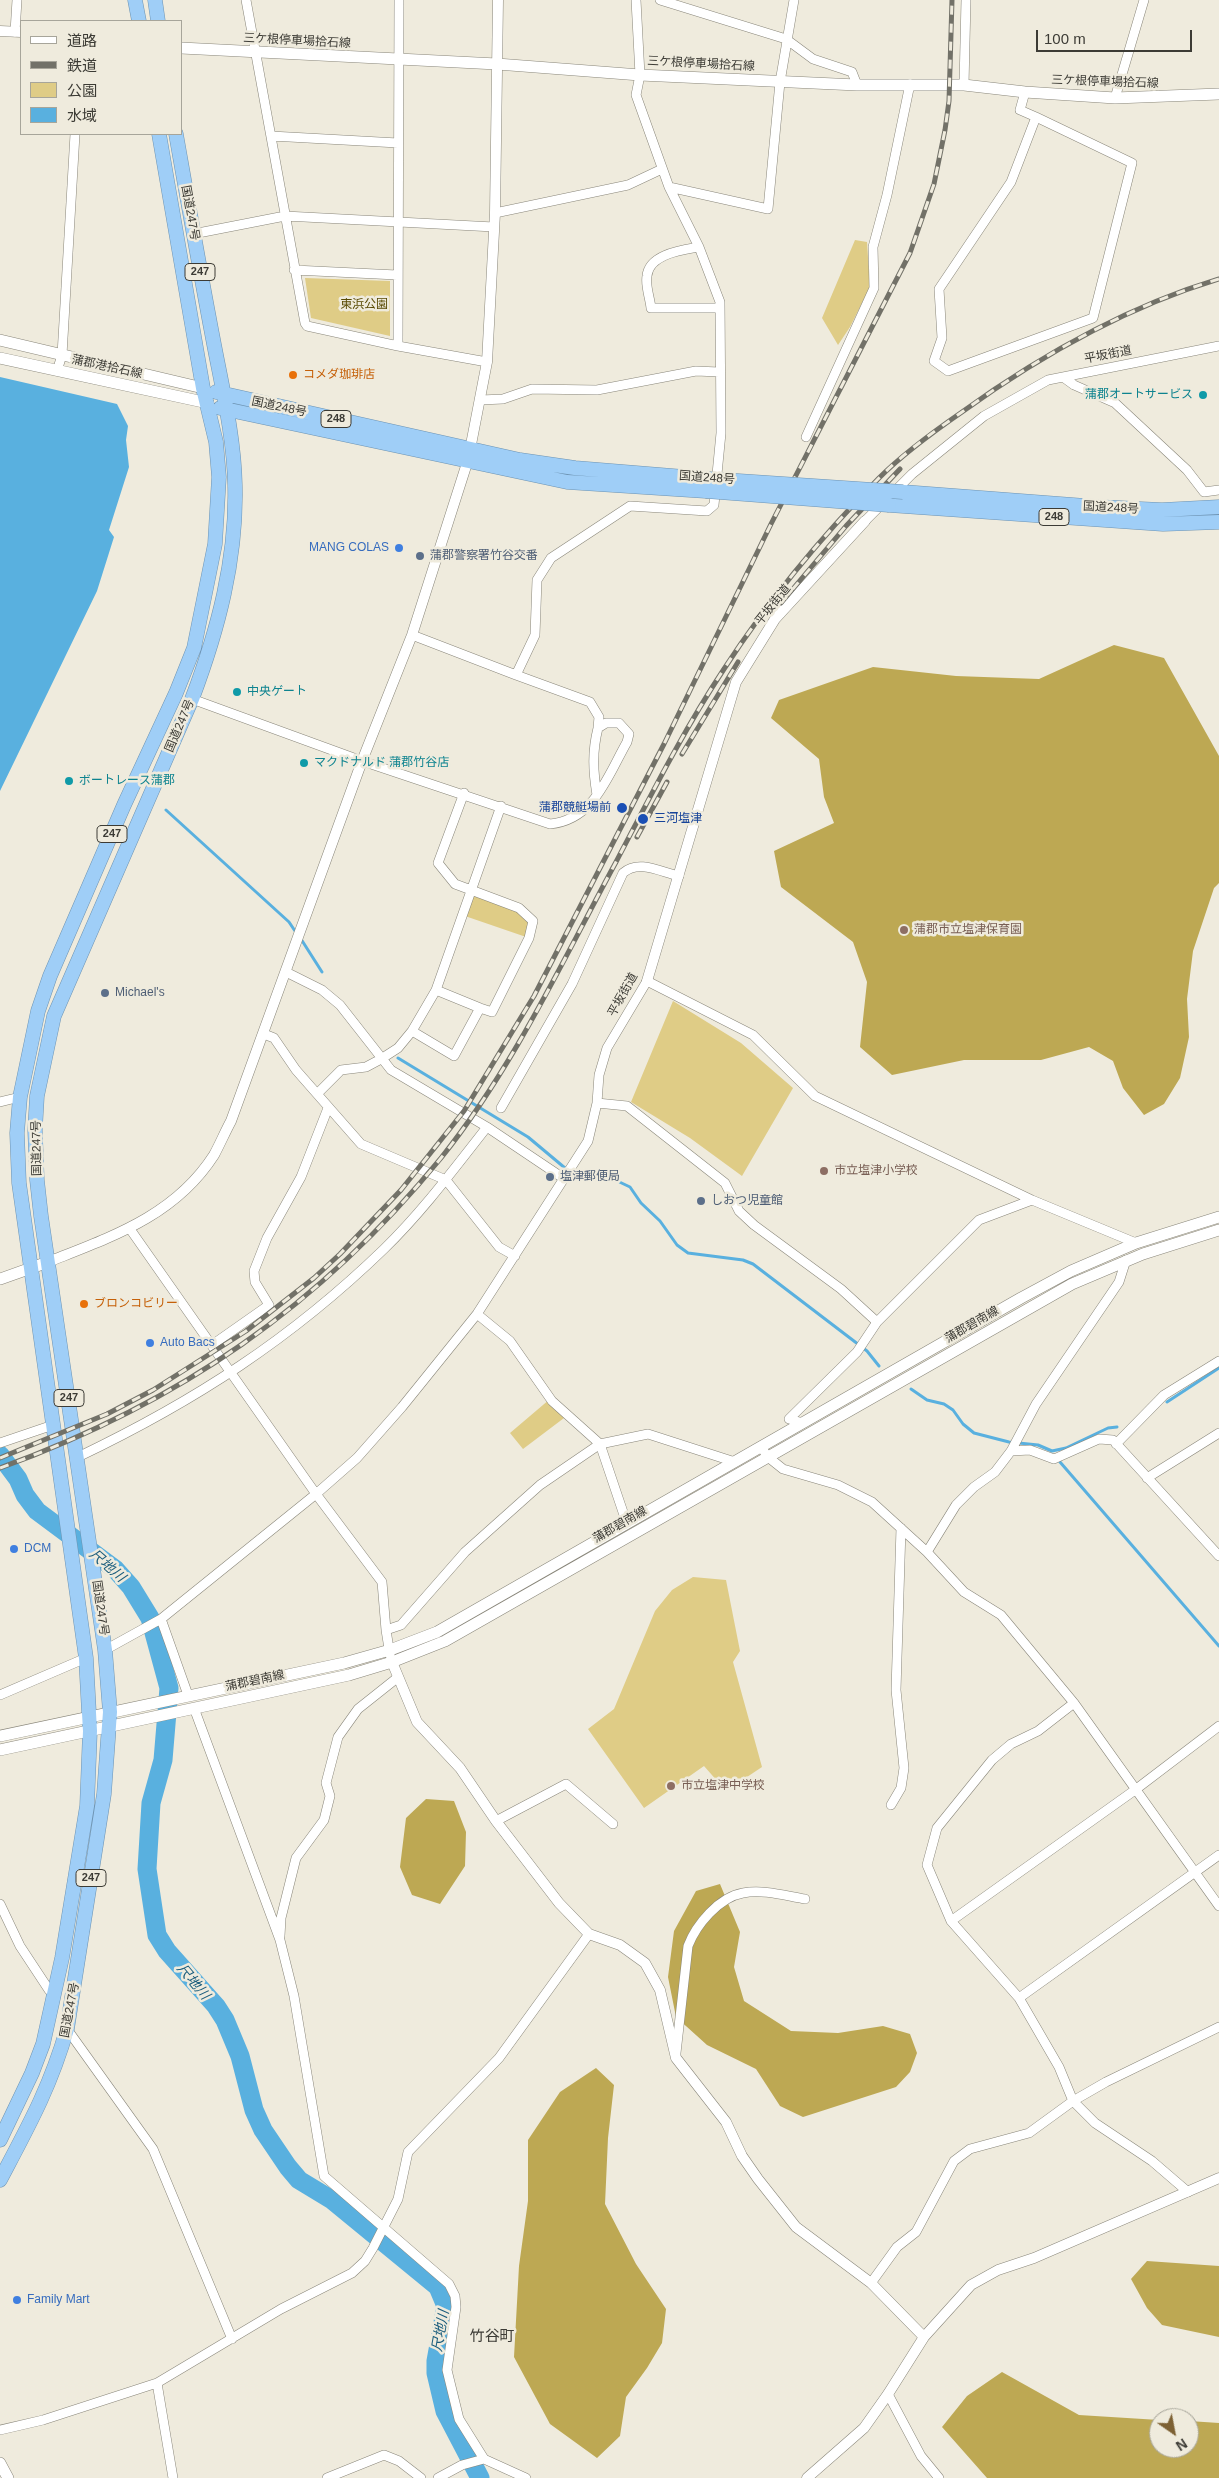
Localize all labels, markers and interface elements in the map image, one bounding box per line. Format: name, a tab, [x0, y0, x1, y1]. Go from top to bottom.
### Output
legend	[20, 20, 182, 135]
scale bar	[1039, 20, 1195, 52]
text: 100 m	[1044, 30, 1086, 47]
street label: 三ケ根停車場拾石線	[243, 31, 351, 51]
text: 道路	[67, 32, 97, 49]
street label: 三ケ根停車場拾石線	[647, 54, 755, 74]
text: 鉄道	[67, 57, 97, 74]
street label: 三ケ根停車場拾石線	[1051, 73, 1159, 91]
text: 公園	[67, 82, 97, 99]
text: 水域	[67, 107, 97, 124]
street label: 国道247号	[178, 184, 202, 242]
road number: 247	[185, 264, 215, 280]
park label: 東浜公園	[340, 298, 388, 312]
street label: 平坂街道	[1083, 343, 1133, 367]
street label: 蒲郡港拾石線	[70, 352, 144, 382]
place label: コメダ珈琲店	[303, 368, 375, 382]
marker: コメダ珈琲店	[287, 369, 299, 381]
place label: 蒲郡オートサービス	[1085, 388, 1193, 402]
marker: 蒲郡オートサービス	[1197, 389, 1209, 401]
street label: 国道248号	[250, 394, 308, 420]
road number: 248	[321, 410, 351, 428]
street label: 国道248号	[679, 469, 735, 487]
street label: 国道248号	[1083, 499, 1139, 517]
road number: 248	[1039, 508, 1069, 526]
place label: MANG COLAS	[309, 541, 389, 555]
marker: MANG COLAS	[393, 542, 405, 554]
place label: 蒲郡警察署竹谷交番	[430, 549, 538, 563]
marker: 蒲郡警察署竹谷交番	[414, 550, 426, 562]
street label: 平坂街道	[752, 582, 794, 628]
place label: 中央ゲート	[247, 685, 307, 699]
marker: 中央ゲート	[231, 686, 243, 698]
street label: 国道247号	[162, 697, 198, 755]
place label: マクドナルド 蒲郡竹谷店	[314, 756, 449, 770]
marker: マクドナルド 蒲郡竹谷店	[298, 757, 310, 769]
place label: ボートレース蒲郡	[79, 774, 175, 788]
marker: ボートレース蒲郡	[63, 775, 75, 787]
place label: 蒲郡競艇場前	[539, 801, 611, 815]
marker: 蒲郡競艇場前	[615, 801, 629, 815]
marker: 三河塩津	[636, 812, 650, 826]
place label: 三河塩津	[654, 812, 702, 826]
road number: 247	[97, 826, 127, 842]
place label: 蒲郡市立塩津保育園	[914, 923, 1022, 937]
marker: 蒲郡市立塩津保育園	[898, 924, 910, 936]
street label: 平坂街道	[605, 971, 641, 1019]
place label: Michael's	[115, 986, 165, 1000]
marker: Michael's	[99, 987, 111, 999]
street label: 国道247号	[29, 1120, 45, 1176]
place label: 市立塩津小学校	[834, 1164, 918, 1178]
marker: 市立塩津小学校	[818, 1165, 830, 1177]
place label: 塩津郵便局	[560, 1170, 620, 1184]
marker: 塩津郵便局	[544, 1171, 556, 1183]
place label: しおつ児童館	[711, 1194, 783, 1208]
marker: しおつ児童館	[695, 1195, 707, 1207]
place label: ブロンコビリー	[94, 1297, 178, 1311]
marker: ブロンコビリー	[78, 1298, 90, 1310]
street label: 蒲郡碧南線	[942, 1304, 1002, 1346]
place label: Auto Bacs	[160, 1336, 215, 1350]
marker: Auto Bacs	[144, 1337, 156, 1349]
road number: 247	[54, 1390, 84, 1406]
street label: 蒲郡碧南線	[590, 1504, 650, 1546]
place label: DCM	[24, 1542, 51, 1556]
marker: DCM	[8, 1543, 20, 1555]
water label: 尺地川	[86, 1546, 128, 1586]
street label: 国道247号	[89, 1579, 111, 1637]
street label: 蒲郡碧南線	[224, 1668, 286, 1694]
place label: 市立塩津中学校	[681, 1779, 765, 1793]
marker: 市立塩津中学校	[665, 1780, 677, 1792]
road number: 247	[76, 1870, 106, 1886]
water label: 尺地川	[173, 1961, 213, 2003]
street label: 国道247号	[58, 1981, 82, 2039]
place label: Family Mart	[27, 2293, 90, 2307]
marker: Family Mart	[11, 2294, 23, 2306]
water label: 尺地川	[429, 2309, 453, 2353]
district label: 竹谷町	[470, 2328, 514, 2346]
north arrow	[1149, 2408, 1199, 2458]
text: N	[1173, 2435, 1190, 2454]

